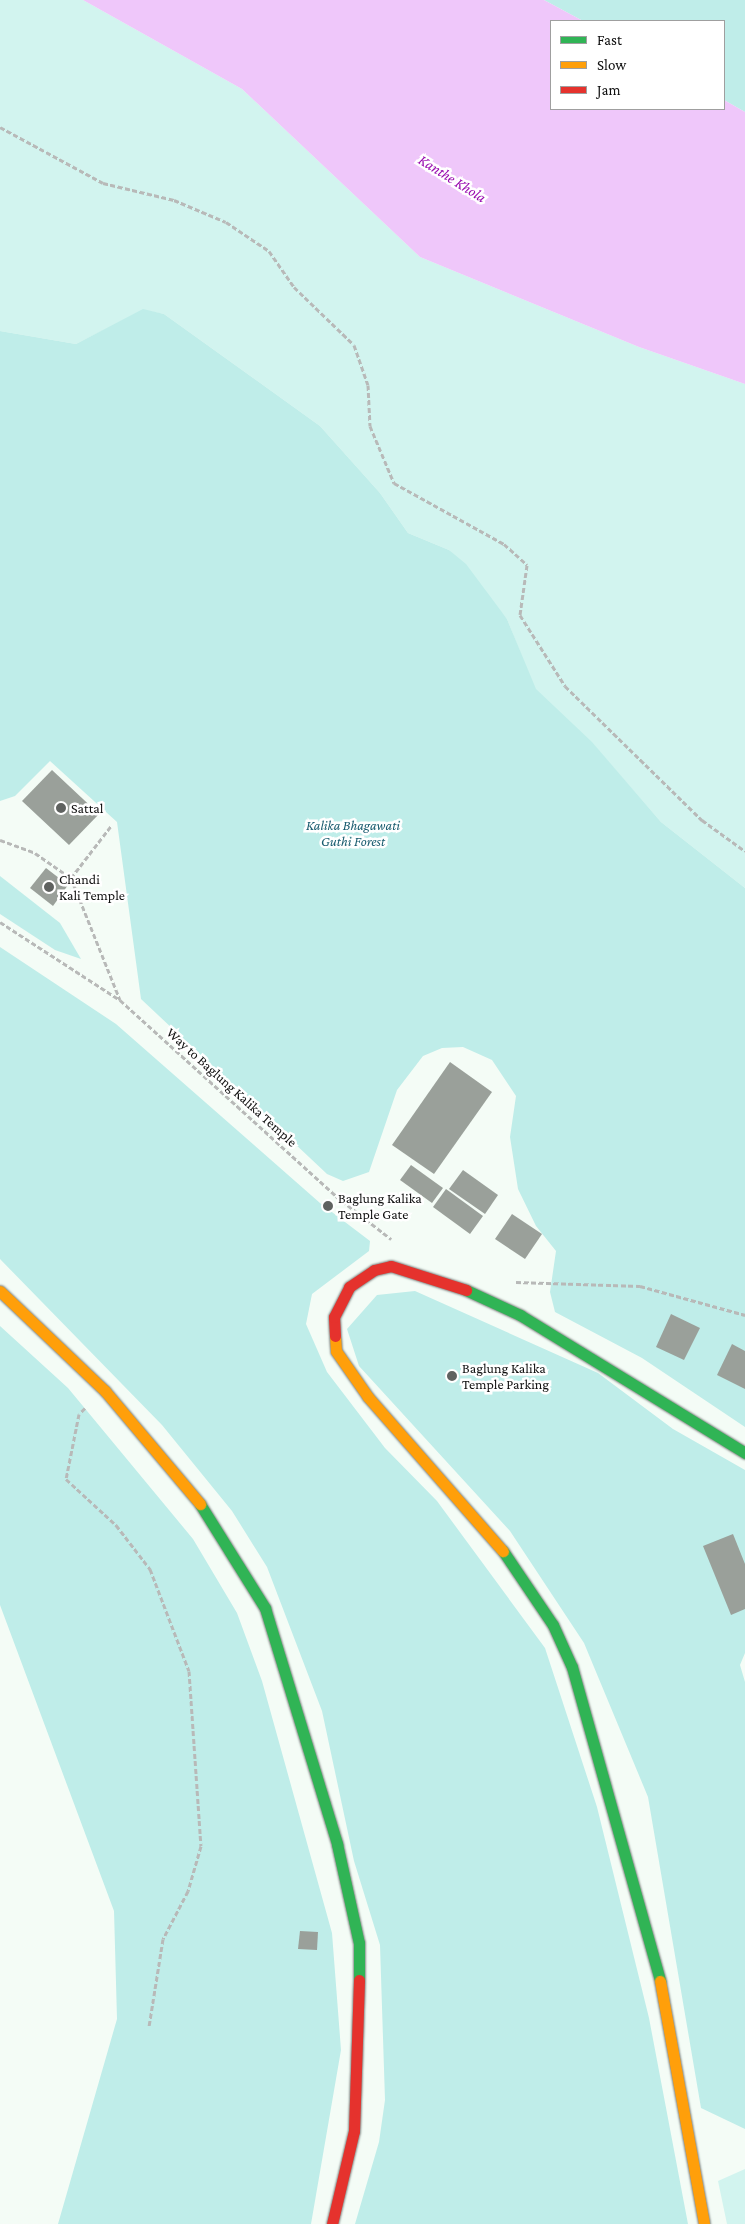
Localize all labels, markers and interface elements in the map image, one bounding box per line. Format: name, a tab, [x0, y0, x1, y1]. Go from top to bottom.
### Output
legend	[550, 20, 725, 110]
text: Fast	[597, 32, 622, 48]
text: Slow	[597, 57, 626, 73]
text: Jam	[597, 82, 620, 98]
water label: Kanthe Khola	[415, 151, 489, 207]
place label: Sattal	[71, 800, 103, 816]
marker: Sattal	[55, 802, 67, 814]
park label: Kalika Bhagawati Guthi Forest	[306, 817, 400, 850]
place label: Chandi Kali Temple	[59, 871, 125, 904]
marker: Chandi Kali Temple	[43, 881, 55, 893]
street label: Way to Baglung Kalika Temple	[163, 1024, 301, 1150]
place label: Baglung Kalika Temple Gate	[338, 1190, 422, 1222]
marker: Baglung Kalika Temple Gate	[322, 1200, 334, 1212]
place label: Baglung Kalika Temple Parking	[462, 1360, 549, 1392]
marker: Baglung Kalika Temple Parking	[446, 1370, 458, 1382]

